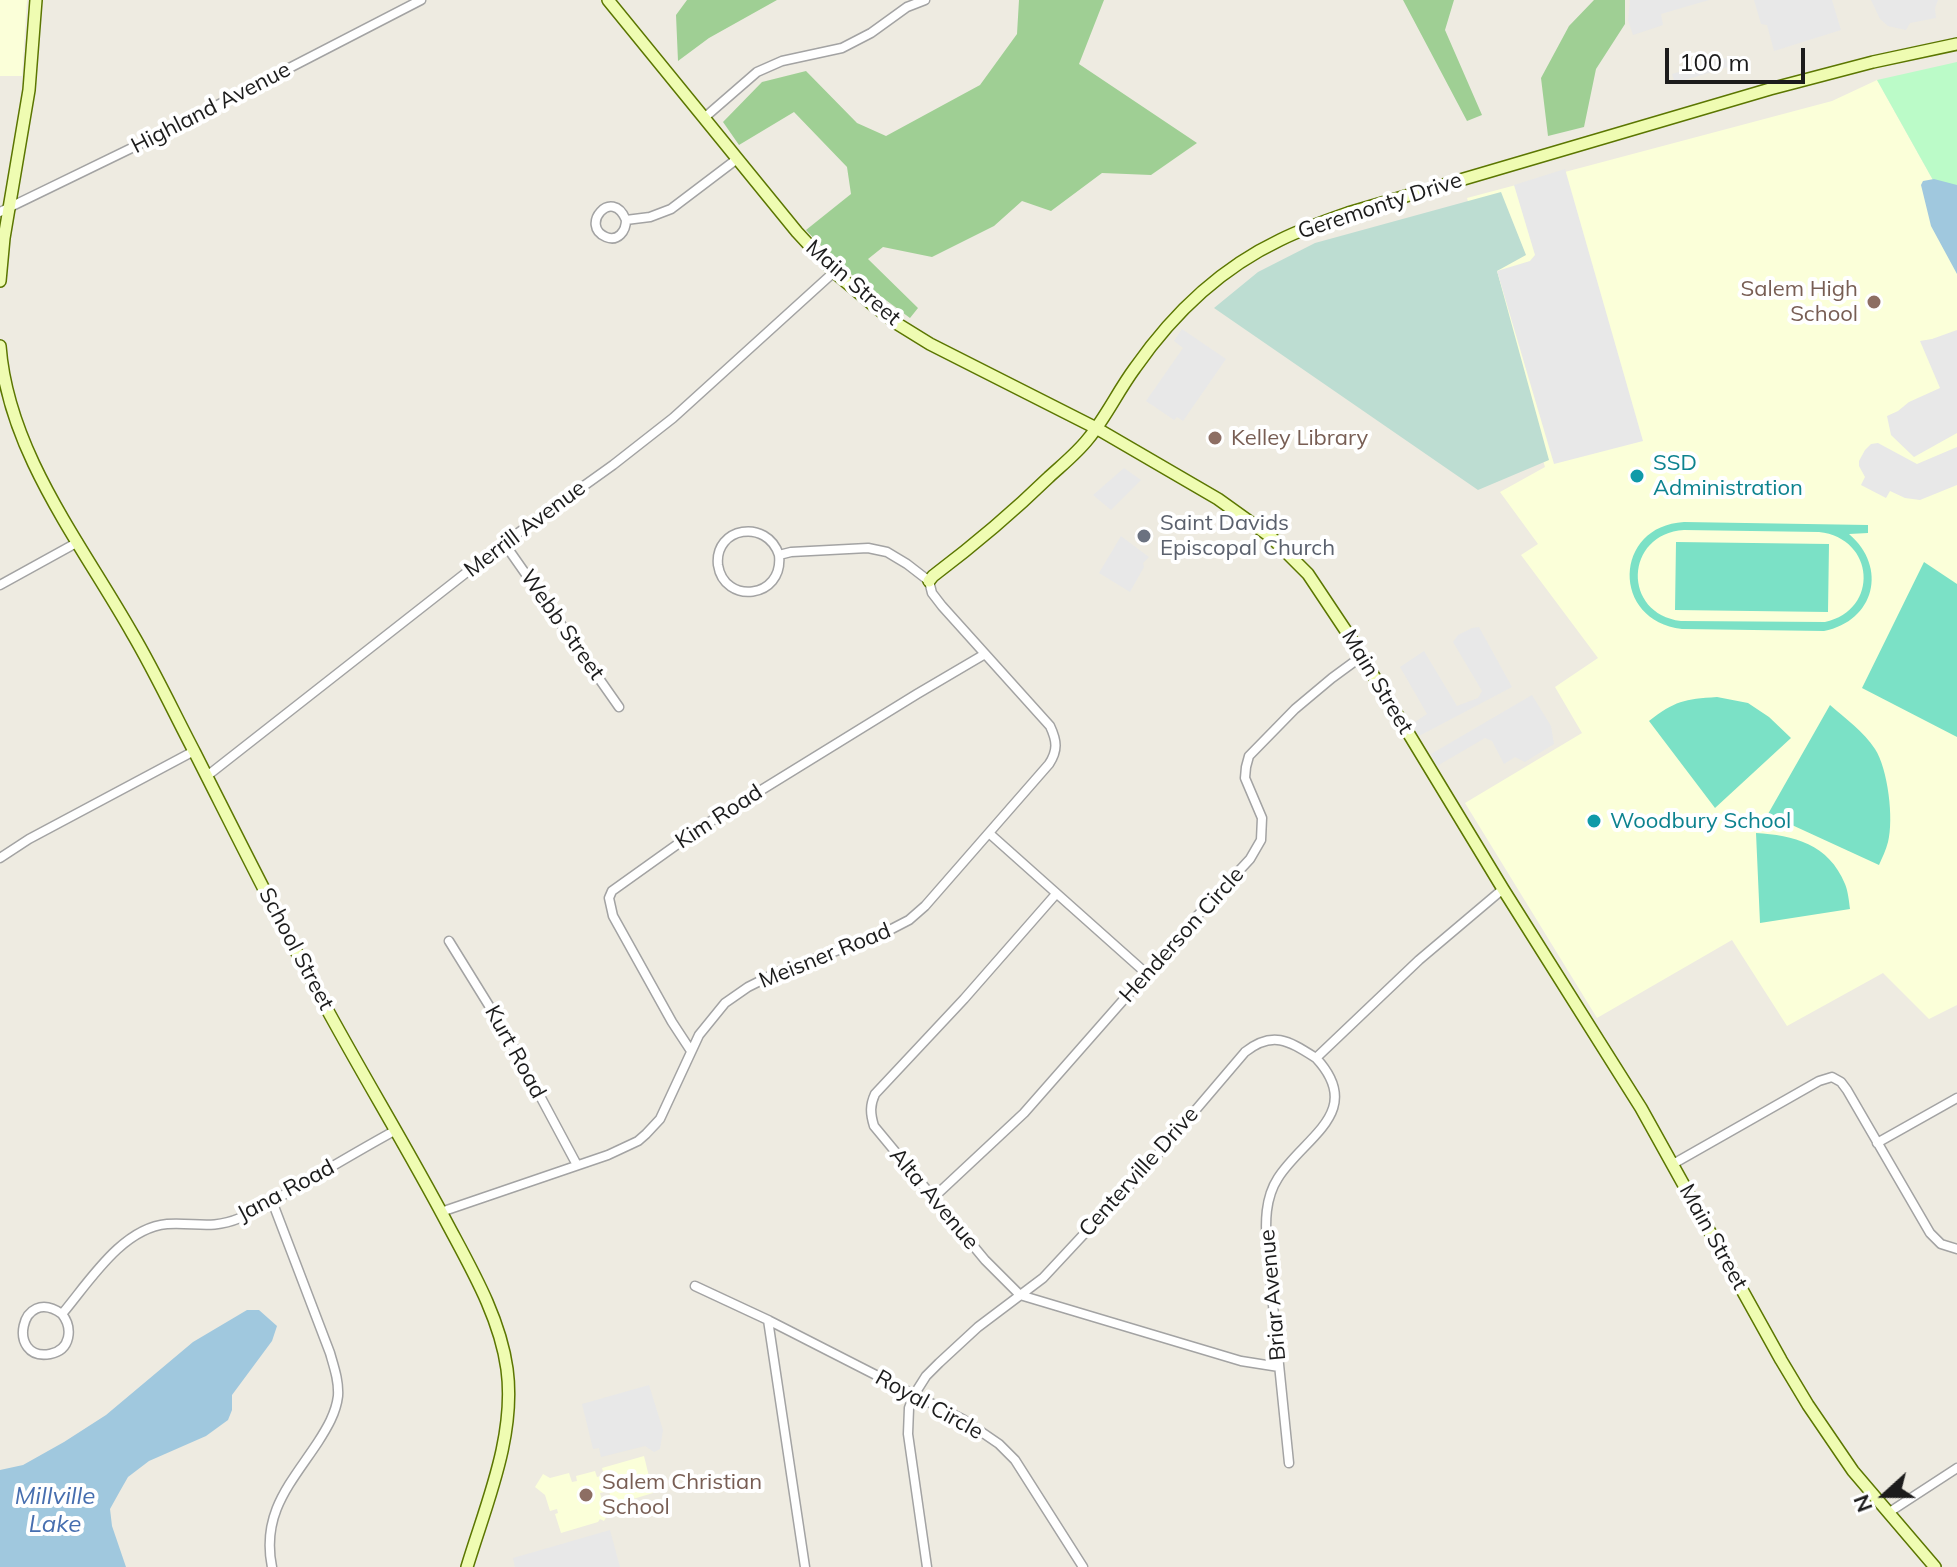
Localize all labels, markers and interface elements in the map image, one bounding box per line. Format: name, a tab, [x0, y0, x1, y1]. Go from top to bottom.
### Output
scale bar	[1669, 32, 1809, 82]
text: 100 m	[1679, 47, 1750, 77]
street label: Highland Avenue	[127, 56, 295, 160]
street label: Geremonty Drive	[1295, 167, 1465, 245]
street label: Main Street	[800, 235, 906, 331]
place label: Salem High School	[1741, 276, 1858, 328]
marker: Salem High School	[1865, 293, 1883, 311]
place label: Kelley Library	[1231, 425, 1368, 451]
marker: Kelley Library	[1206, 429, 1224, 447]
place label: SSD Administration	[1653, 450, 1803, 502]
marker: SSD Administration	[1628, 467, 1646, 485]
street label: Merrill Avenue	[459, 475, 591, 583]
place label: Saint Davids Episcopal Church	[1160, 510, 1335, 562]
marker: Saint Davids Episcopal Church	[1135, 527, 1153, 545]
street label: Webb Street	[514, 565, 610, 685]
street label: Main Street	[1336, 625, 1418, 739]
street label: Kim Road	[671, 779, 767, 855]
place label: Woodbury School	[1610, 808, 1791, 834]
marker: Woodbury School	[1585, 812, 1603, 830]
street label: Henderson Circle	[1114, 862, 1250, 1008]
street label: School Street	[253, 883, 339, 1015]
street label: Meisner Road	[755, 918, 895, 994]
street label: Kurt Road	[479, 1001, 551, 1103]
street label: Centerville Drive	[1074, 1102, 1204, 1242]
street label: Alta Avenue	[884, 1143, 984, 1255]
street label: Jana Road	[233, 1154, 339, 1228]
street label: Main Street	[1673, 1180, 1753, 1294]
street label: Briar Avenue	[1254, 1228, 1292, 1362]
street label: Royal Circle	[870, 1365, 988, 1445]
north arrow	[1845, 1455, 1925, 1535]
place label: Salem Christian School	[602, 1469, 762, 1520]
water label: Millville Lake	[15, 1483, 95, 1539]
marker: Salem Christian School	[577, 1486, 595, 1504]
text: N	[1847, 1491, 1879, 1516]

